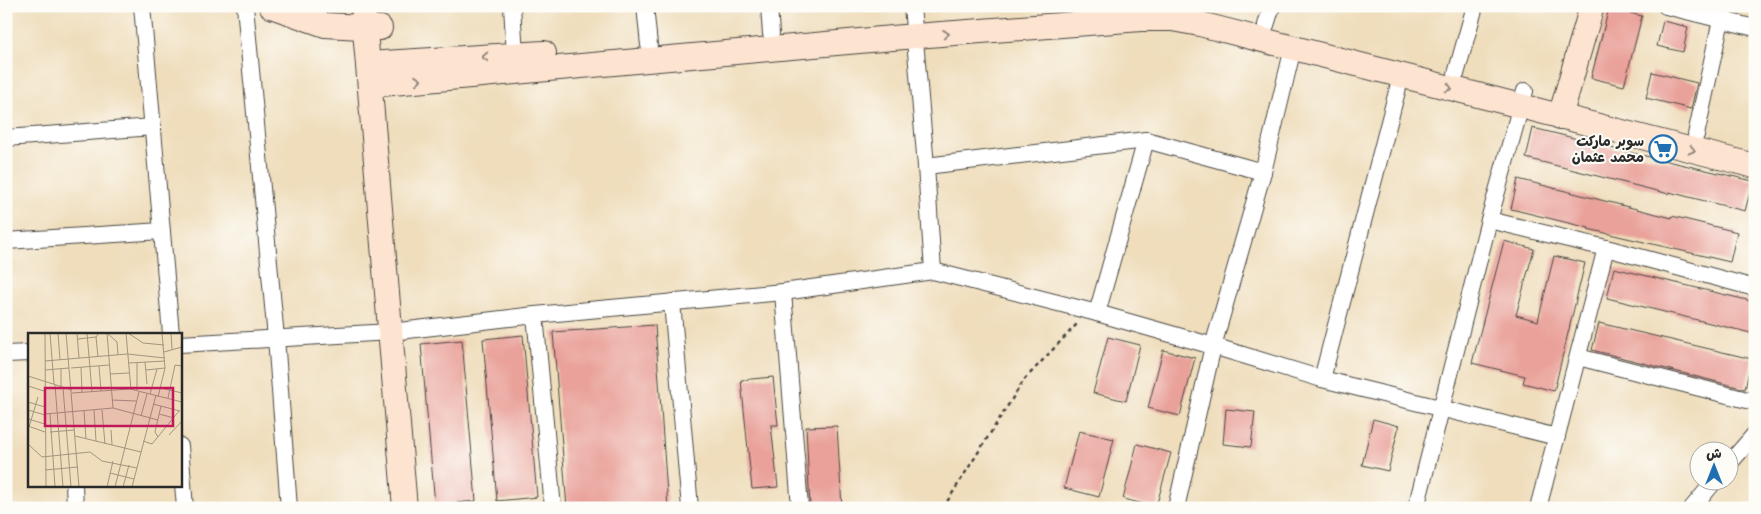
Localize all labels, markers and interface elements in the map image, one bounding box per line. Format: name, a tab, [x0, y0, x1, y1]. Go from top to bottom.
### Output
one-way arrow	[942, 29, 950, 40]
one-way arrow	[481, 51, 489, 62]
one-way arrow	[414, 75, 422, 86]
one-way arrow	[1445, 82, 1454, 93]
place label: سوبر ماركت محمد عثمان	[1572, 132, 1644, 168]
supermarket icon: سوبر ماركت محمد عثمان	[1648, 134, 1678, 164]
one-way arrow	[1687, 144, 1696, 155]
inset map	[28, 333, 181, 486]
north arrow	[1688, 442, 1738, 492]
text: ش	[1706, 444, 1722, 464]

